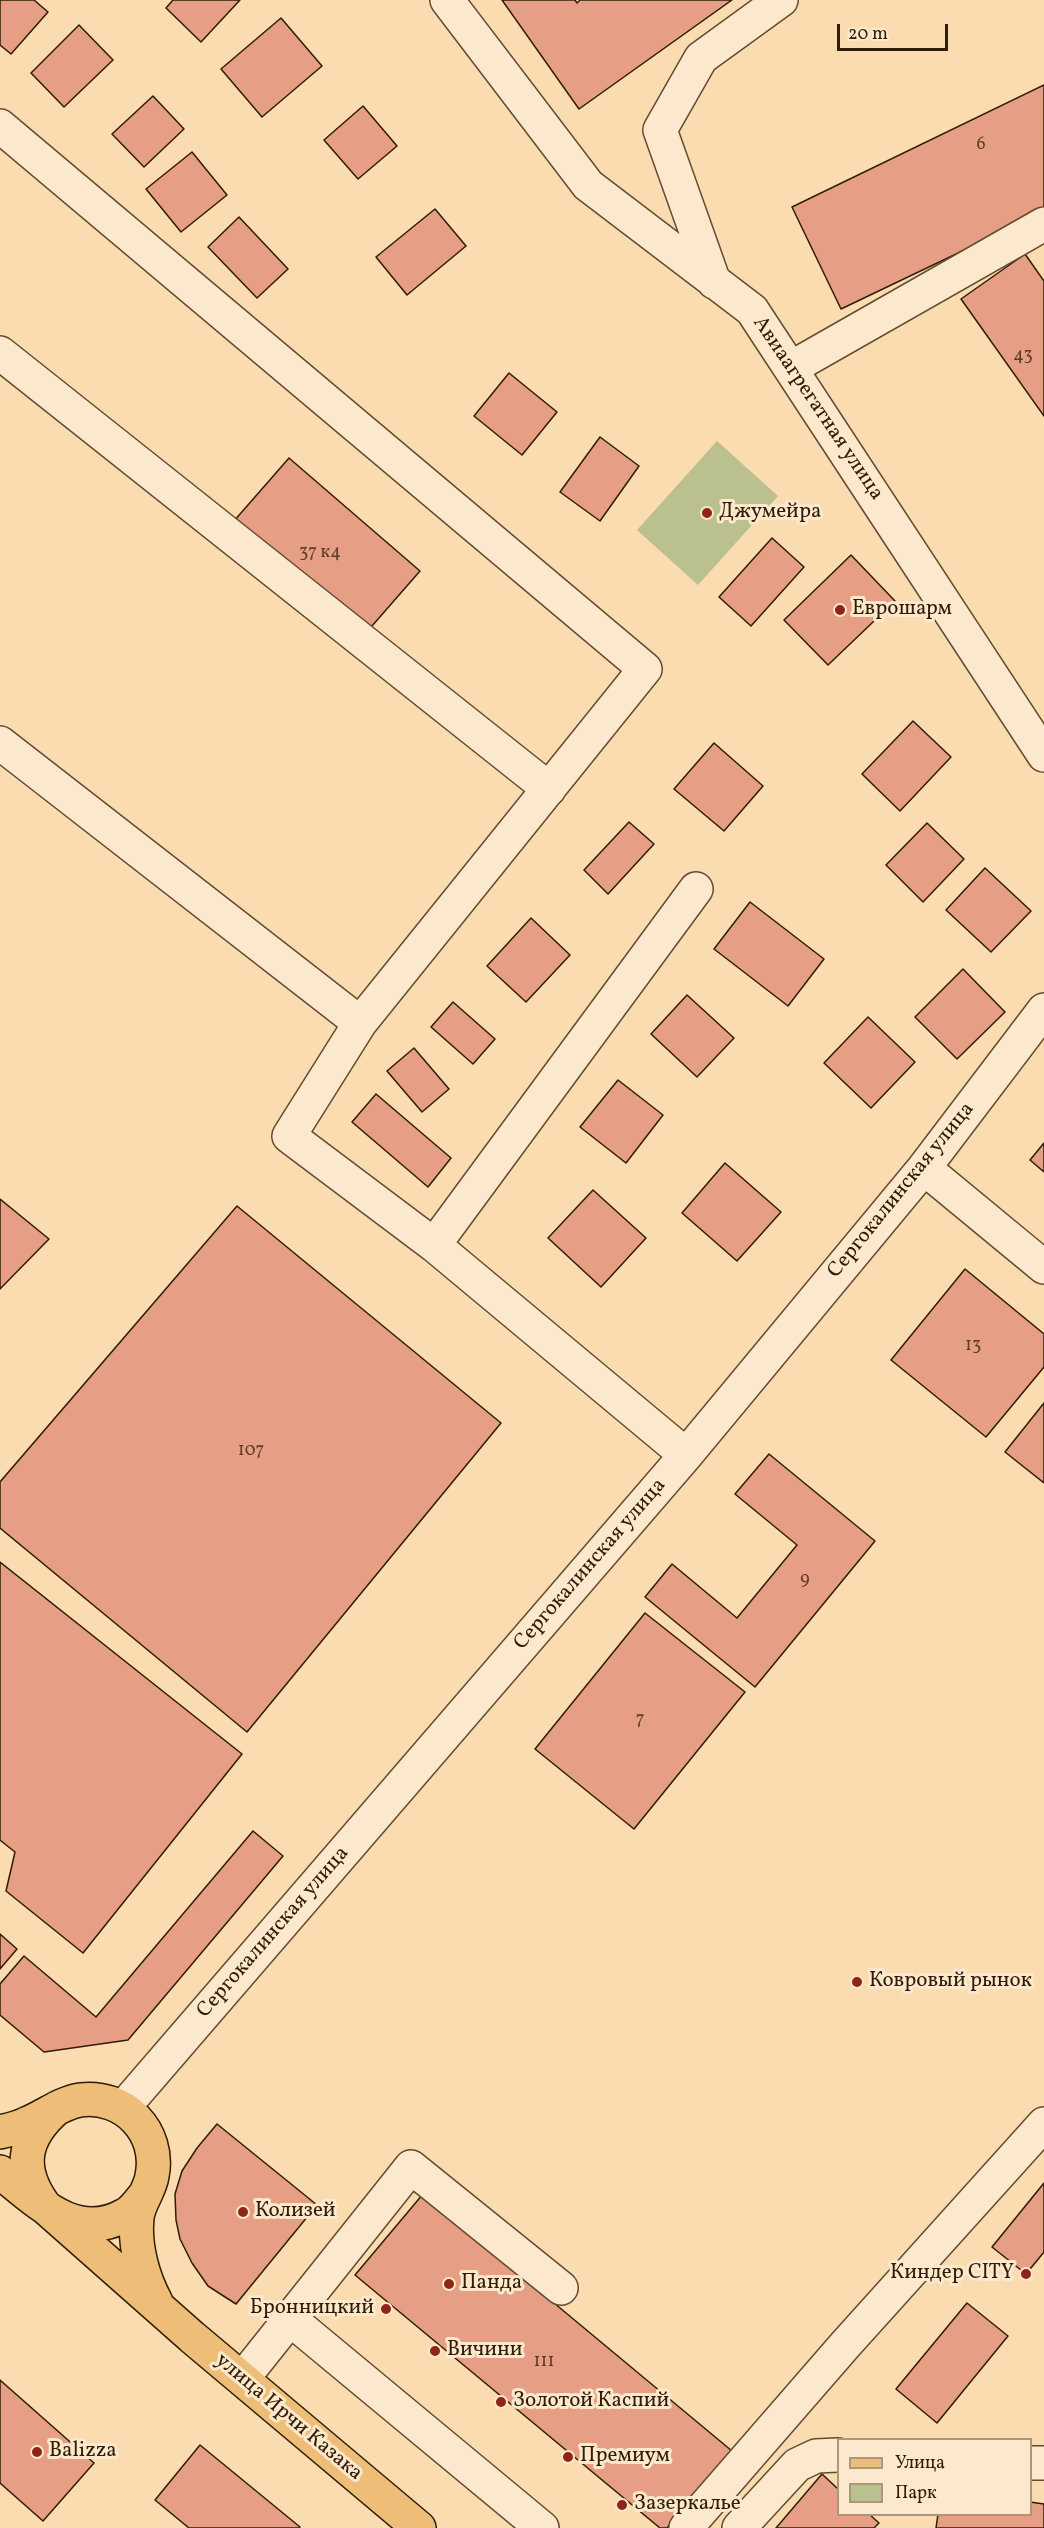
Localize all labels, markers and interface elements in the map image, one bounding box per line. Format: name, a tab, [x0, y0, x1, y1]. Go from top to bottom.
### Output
scale bar	[840, 12, 951, 50]
text: 20 m	[848, 22, 888, 47]
house number: 6	[976, 135, 986, 157]
street label: Авиаагрегатная улица	[746, 312, 888, 506]
house number: 43	[1013, 346, 1033, 368]
place label: Джумейра	[719, 500, 821, 526]
marker: Джумейра	[700, 506, 714, 520]
house number: 37 к4	[299, 543, 341, 565]
place label: Еврошарм	[852, 597, 952, 623]
marker: Еврошарм	[833, 603, 847, 617]
street label: Сергокалинская улица	[823, 1098, 981, 1284]
house number: 13	[965, 1336, 981, 1358]
house number: 107	[238, 1441, 264, 1463]
street label: Сергокалинская улица	[510, 1474, 672, 1656]
house number: 9	[800, 1570, 810, 1592]
house number: 7	[636, 1710, 644, 1732]
street label: Сергокалинская улица	[193, 1842, 355, 2024]
place label: Ковровый рынок	[869, 1969, 1032, 1995]
marker: Ковровый рынок	[850, 1975, 864, 1989]
place label: Колизей	[255, 2199, 336, 2225]
marker: Колизей	[236, 2205, 250, 2219]
place label: Киндер CITY	[890, 2261, 1014, 2287]
marker: Киндер CITY	[1019, 2267, 1033, 2281]
place label: Панда	[461, 2271, 522, 2297]
marker: Панда	[442, 2277, 456, 2291]
place label: Бронницкий	[250, 2296, 374, 2322]
marker: Бронницкий	[379, 2302, 393, 2316]
place label: Вичини	[447, 2338, 523, 2364]
marker: Вичини	[428, 2344, 442, 2358]
street label: улица Ирчи Казака	[209, 2349, 367, 2487]
house number: 111	[534, 2352, 554, 2374]
place label: Золотой Каспий	[513, 2389, 669, 2415]
marker: Золотой Каспий	[494, 2395, 508, 2409]
legend	[837, 2438, 1032, 2516]
place label: Balizza	[49, 2439, 117, 2465]
place label: Премиум	[580, 2444, 670, 2470]
marker: Balizza	[30, 2445, 44, 2459]
marker: Премиум	[561, 2450, 575, 2464]
text: Улица	[895, 2451, 945, 2476]
text: Парк	[895, 2481, 937, 2506]
place label: Зазеркалье	[634, 2492, 741, 2518]
marker: Зазеркалье	[615, 2498, 629, 2512]

